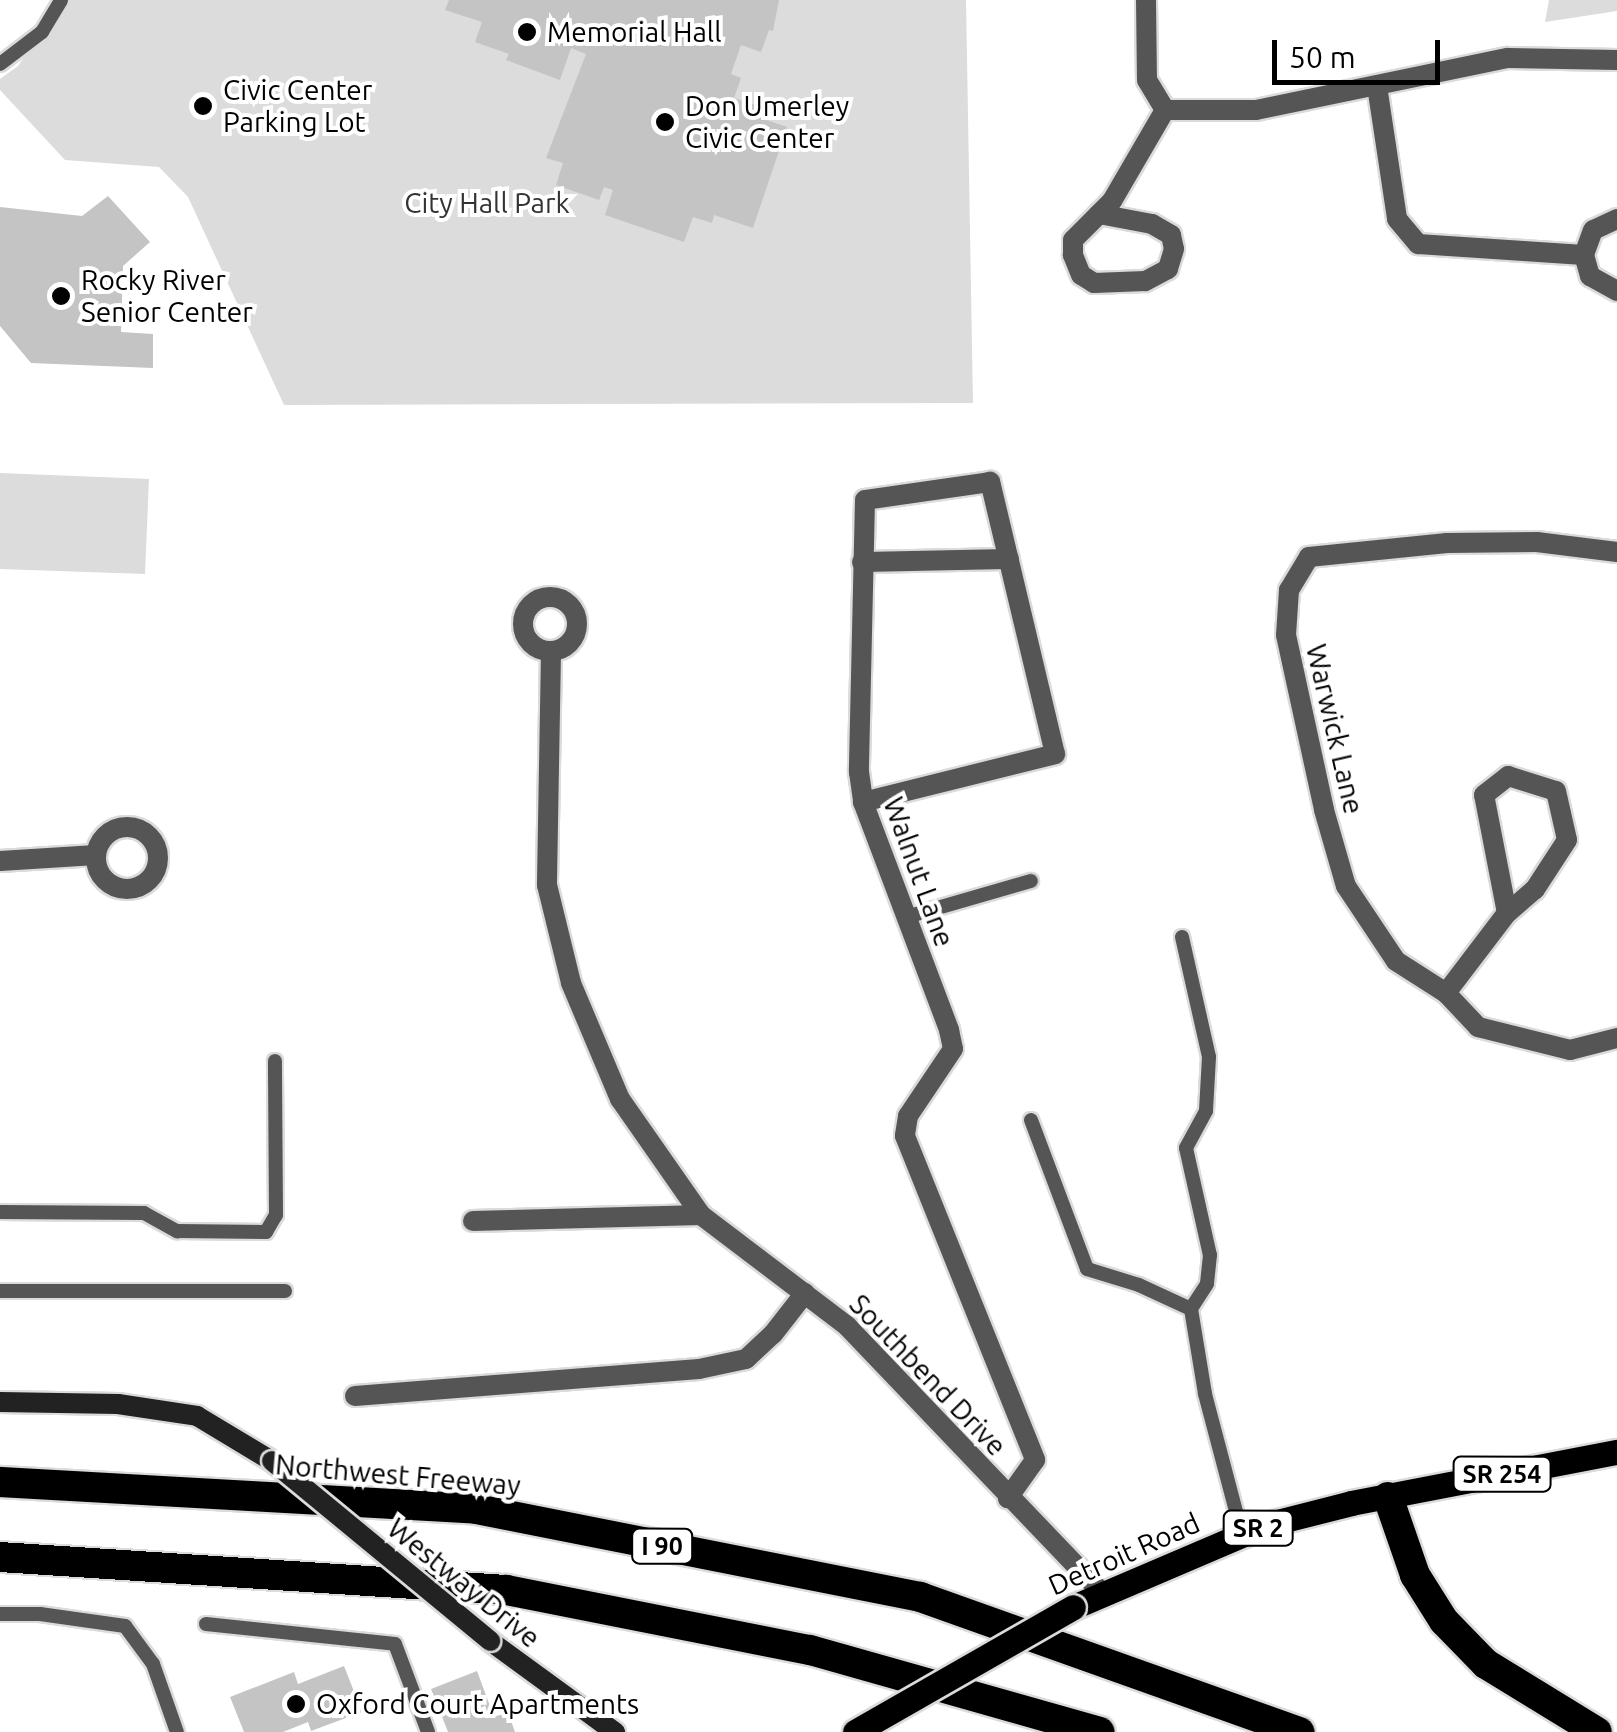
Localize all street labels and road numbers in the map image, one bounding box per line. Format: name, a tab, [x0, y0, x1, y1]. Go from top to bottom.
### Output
street label: Warwick Lane	[1299, 641, 1371, 817]
street label: Walnut Lane	[876, 793, 962, 951]
street label: Southbend Drive	[843, 1287, 1013, 1463]
street label: Northwest Freeway	[274, 1448, 522, 1502]
road number: SR 254	[1452, 1454, 1552, 1494]
street label: Detroit Road	[1043, 1506, 1205, 1602]
road number: SR 2	[1220, 1508, 1296, 1548]
street label: Westway Drive	[381, 1511, 547, 1655]
road number: I 90	[630, 1526, 694, 1566]

